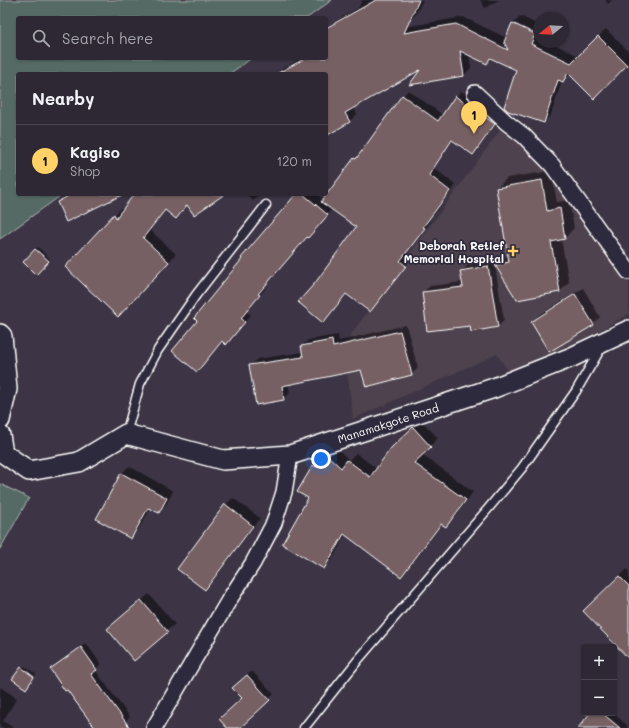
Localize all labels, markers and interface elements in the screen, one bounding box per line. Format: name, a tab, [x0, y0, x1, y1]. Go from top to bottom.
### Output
north arrow	[533, 12, 569, 48]
search box	[16, 16, 328, 60]
icon: search	[30, 27, 52, 49]
text: Search here	[62, 28, 153, 48]
text: Nearby	[32, 87, 94, 109]
pin: 1	[461, 101, 487, 134]
text: Kagiso	[70, 142, 120, 162]
text: 1	[42, 152, 48, 169]
text: 120 m	[276, 152, 312, 169]
text: Shop	[70, 162, 100, 179]
place label: Deborah Retief Memorial Hospital	[404, 238, 504, 266]
marker: Deborah Retief Memorial Hospital	[507, 245, 519, 257]
street label: Manamakgote Road	[336, 400, 441, 446]
your location	[311, 449, 331, 469]
map controls	[581, 644, 617, 716]
button: +	[581, 644, 617, 680]
button: −	[581, 680, 617, 716]

